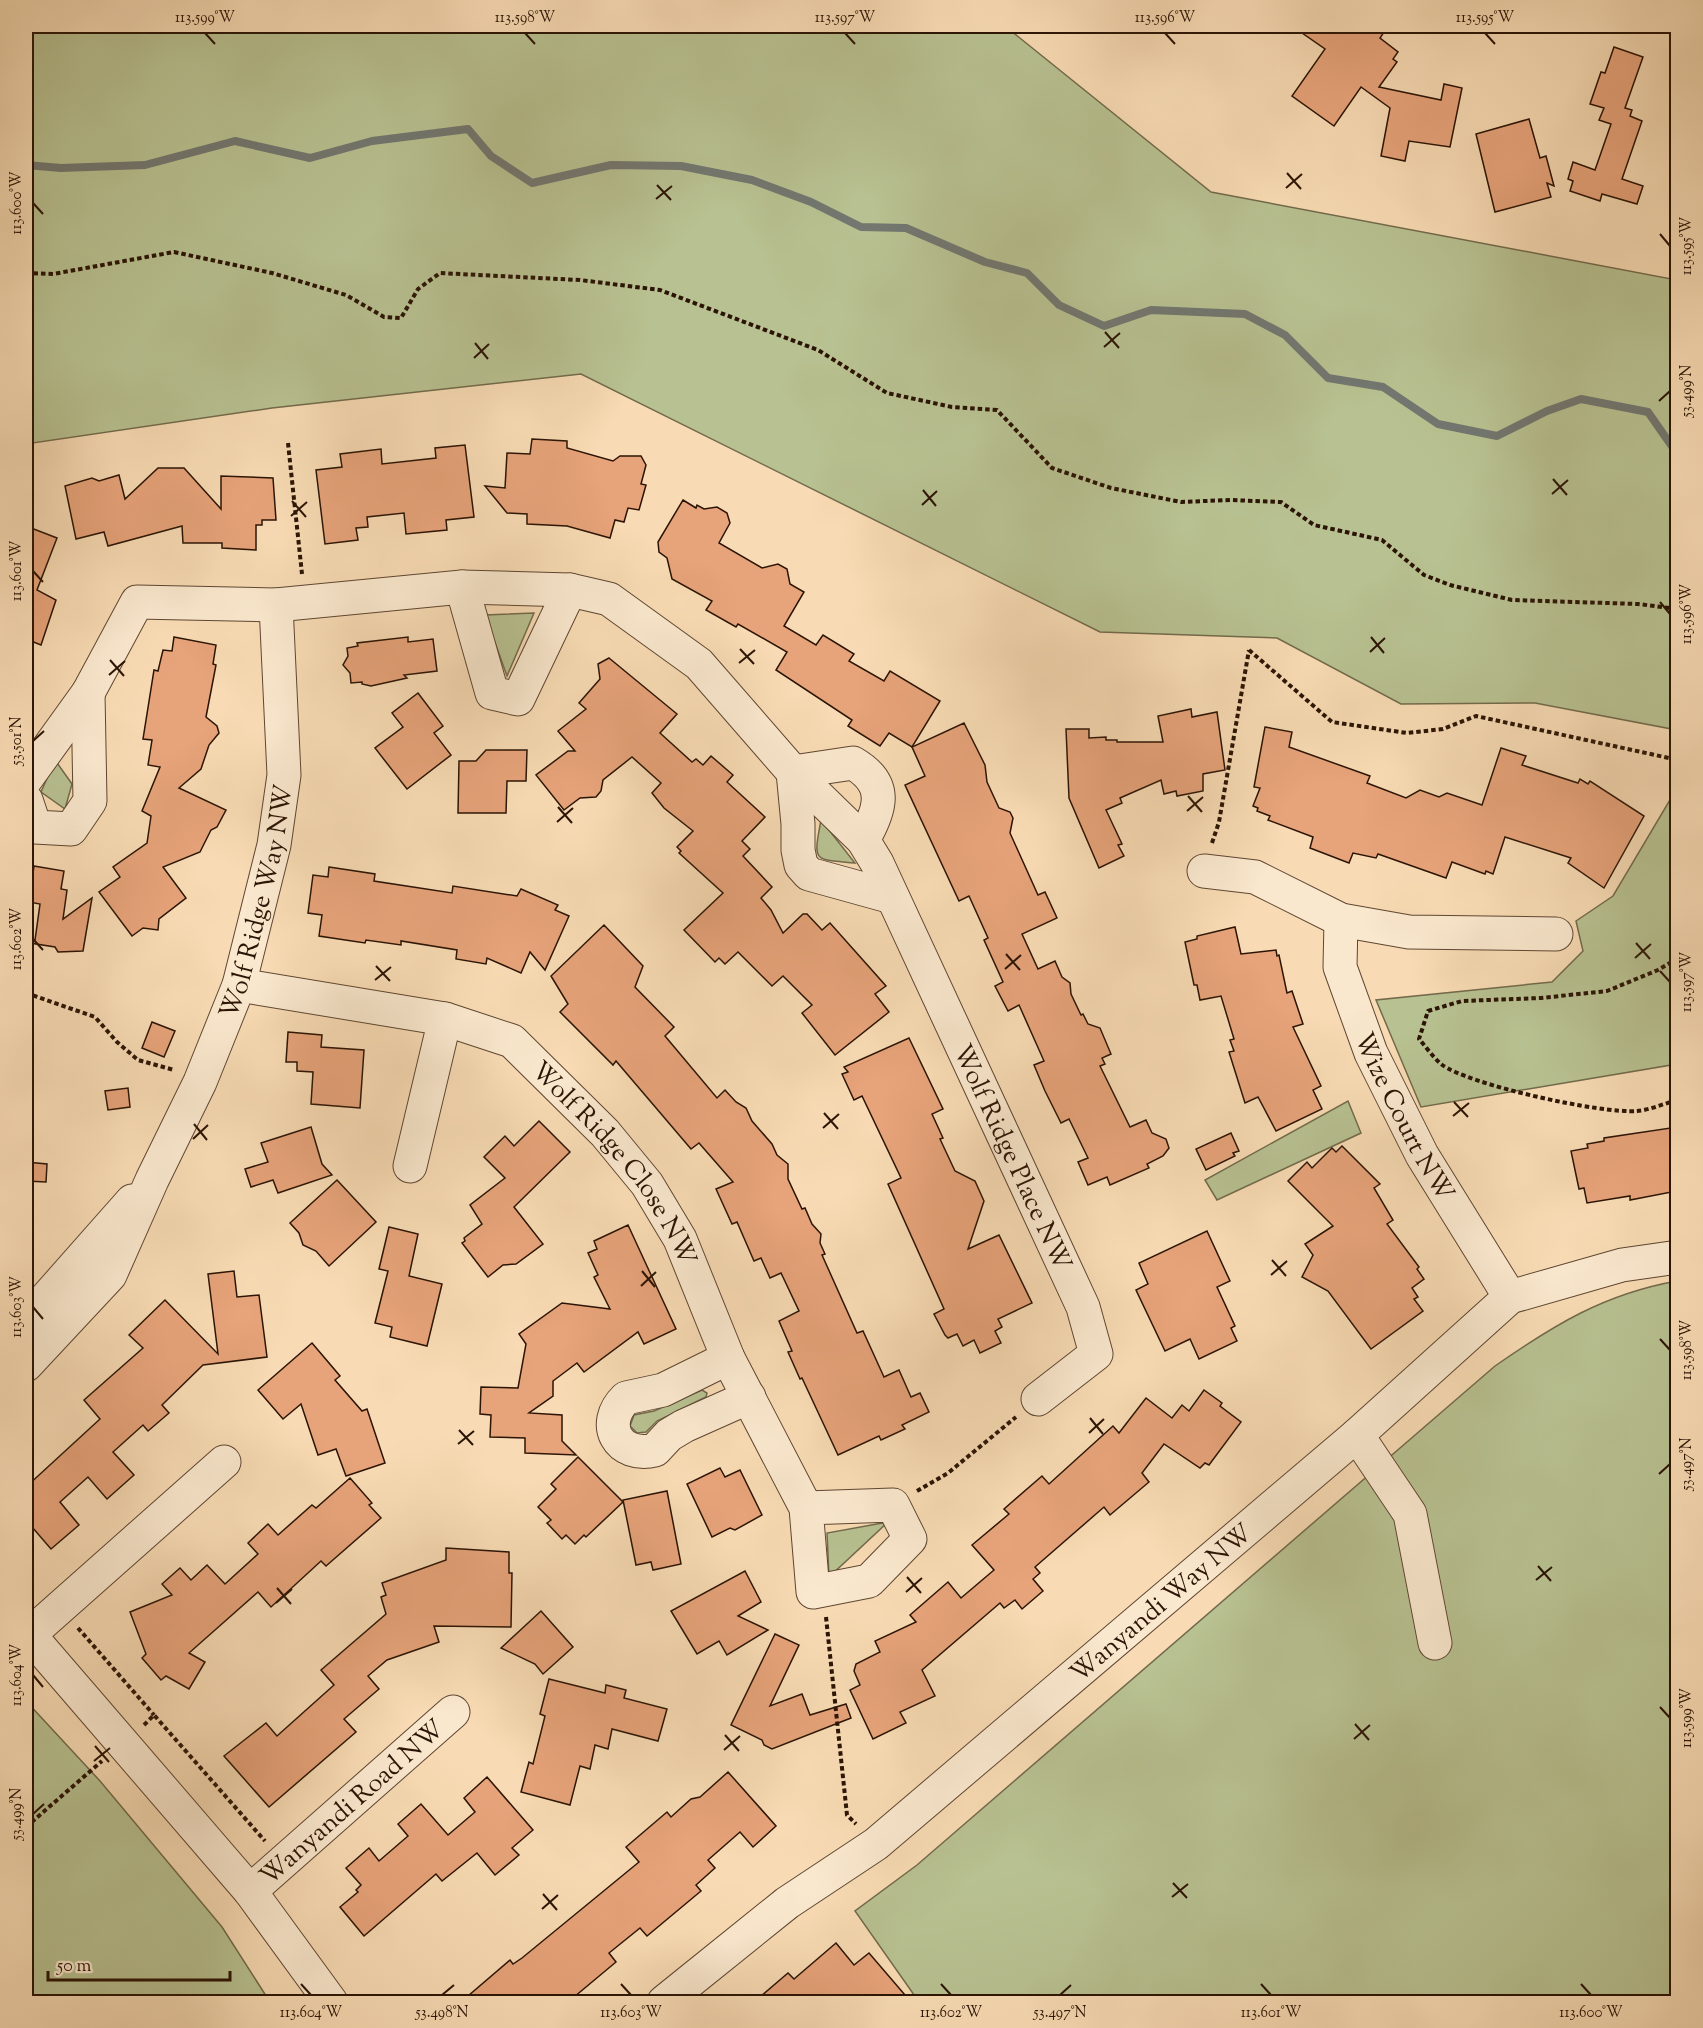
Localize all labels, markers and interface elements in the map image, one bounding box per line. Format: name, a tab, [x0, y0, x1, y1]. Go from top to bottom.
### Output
text: 113.599°W	[175, 8, 235, 29]
text: 113.598°W	[495, 8, 556, 29]
text: 113.597°W	[815, 8, 876, 29]
text: 113.596°W	[1135, 8, 1196, 29]
text: 113.595°W	[1456, 8, 1514, 29]
text: 113.600°W	[7, 171, 28, 235]
text: 113.595°W	[1677, 217, 1698, 275]
text: 53.499°N	[1677, 365, 1698, 418]
text: 113.601°W	[7, 540, 28, 601]
text: 113.596°W	[1677, 583, 1698, 644]
text: 53.501°N	[7, 717, 28, 766]
street label: Wolf Ridge Way NW	[211, 782, 303, 1025]
text: 113.602°W	[7, 908, 28, 970]
text: 113.597°W	[1677, 951, 1698, 1012]
street label: Wize Court NW	[1344, 1028, 1462, 1209]
street label: Wolf Ridge Place NW	[943, 1039, 1080, 1277]
street label: Wolf Ridge Close NW	[522, 1054, 705, 1271]
text: 113.603°W	[7, 1276, 28, 1338]
text: 113.598°W	[1677, 1319, 1698, 1380]
text: 53.497°N	[1677, 1437, 1698, 1492]
street label: Wanyandi Way NW	[1063, 1516, 1261, 1692]
text: 113.604°W	[7, 1643, 28, 1706]
text: 113.599°W	[1677, 1688, 1698, 1748]
street label: Wanyandi Road NW	[252, 1712, 454, 1895]
text: 53.499°N	[7, 1788, 28, 1841]
scale bar	[48, 1944, 230, 1982]
text: 50 m	[56, 1954, 92, 1980]
text: 113.604°W	[280, 2003, 343, 2024]
text: 53.498°N	[414, 2003, 469, 2024]
text: 113.603°W	[600, 2003, 662, 2024]
text: 113.602°W	[920, 2003, 982, 2024]
text: 53.497°N	[1032, 2003, 1087, 2024]
text: 113.601°W	[1241, 2003, 1302, 2024]
text: 113.600°W	[1559, 2003, 1623, 2024]

